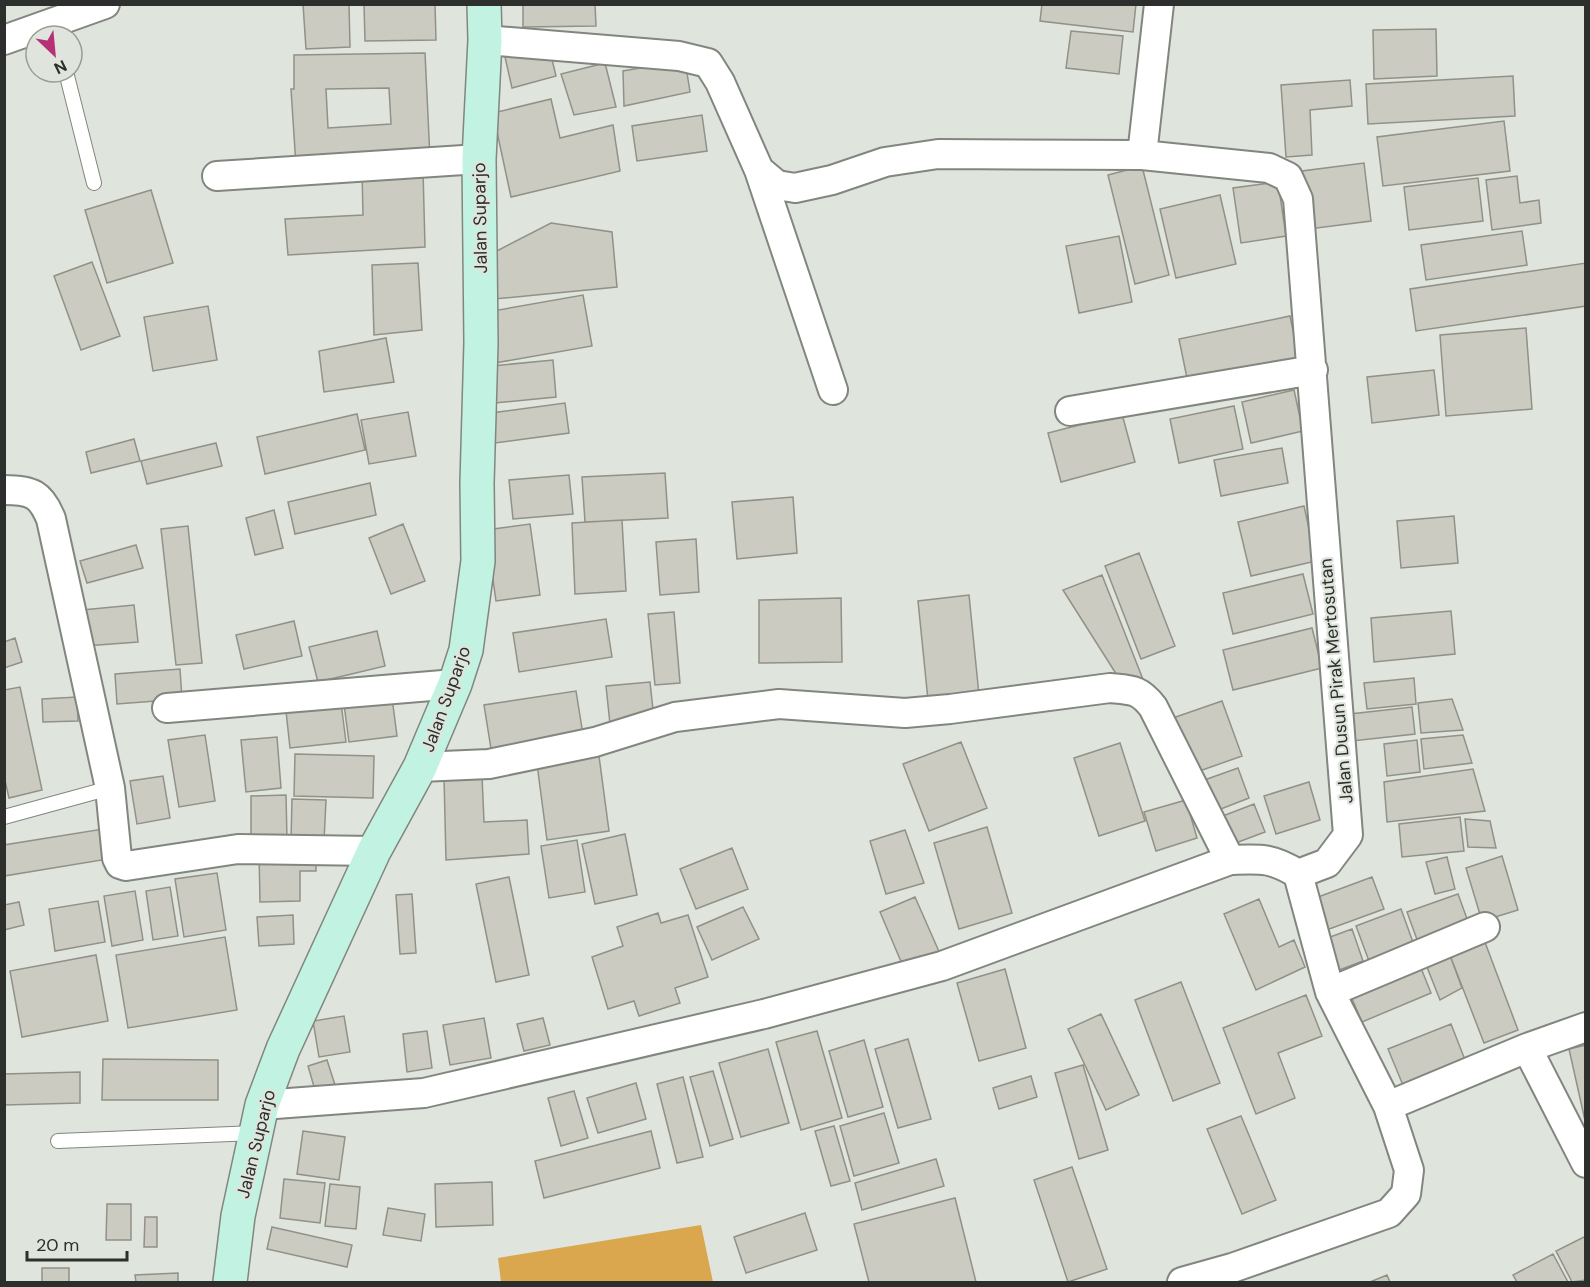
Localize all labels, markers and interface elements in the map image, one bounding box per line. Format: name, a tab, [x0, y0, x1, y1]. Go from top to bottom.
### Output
north arrow	[24, 24, 84, 84]
text: N	[51, 55, 70, 79]
street label: Jalan Suparjo	[467, 162, 493, 274]
street label: Jalan Dusun Pirak Mertosutan	[1313, 557, 1359, 805]
street label: Jalan Suparjo	[416, 643, 476, 755]
street label: Jalan Suparjo	[231, 1087, 281, 1201]
scale bar	[27, 1224, 128, 1262]
text: 20 m	[36, 1233, 79, 1257]

